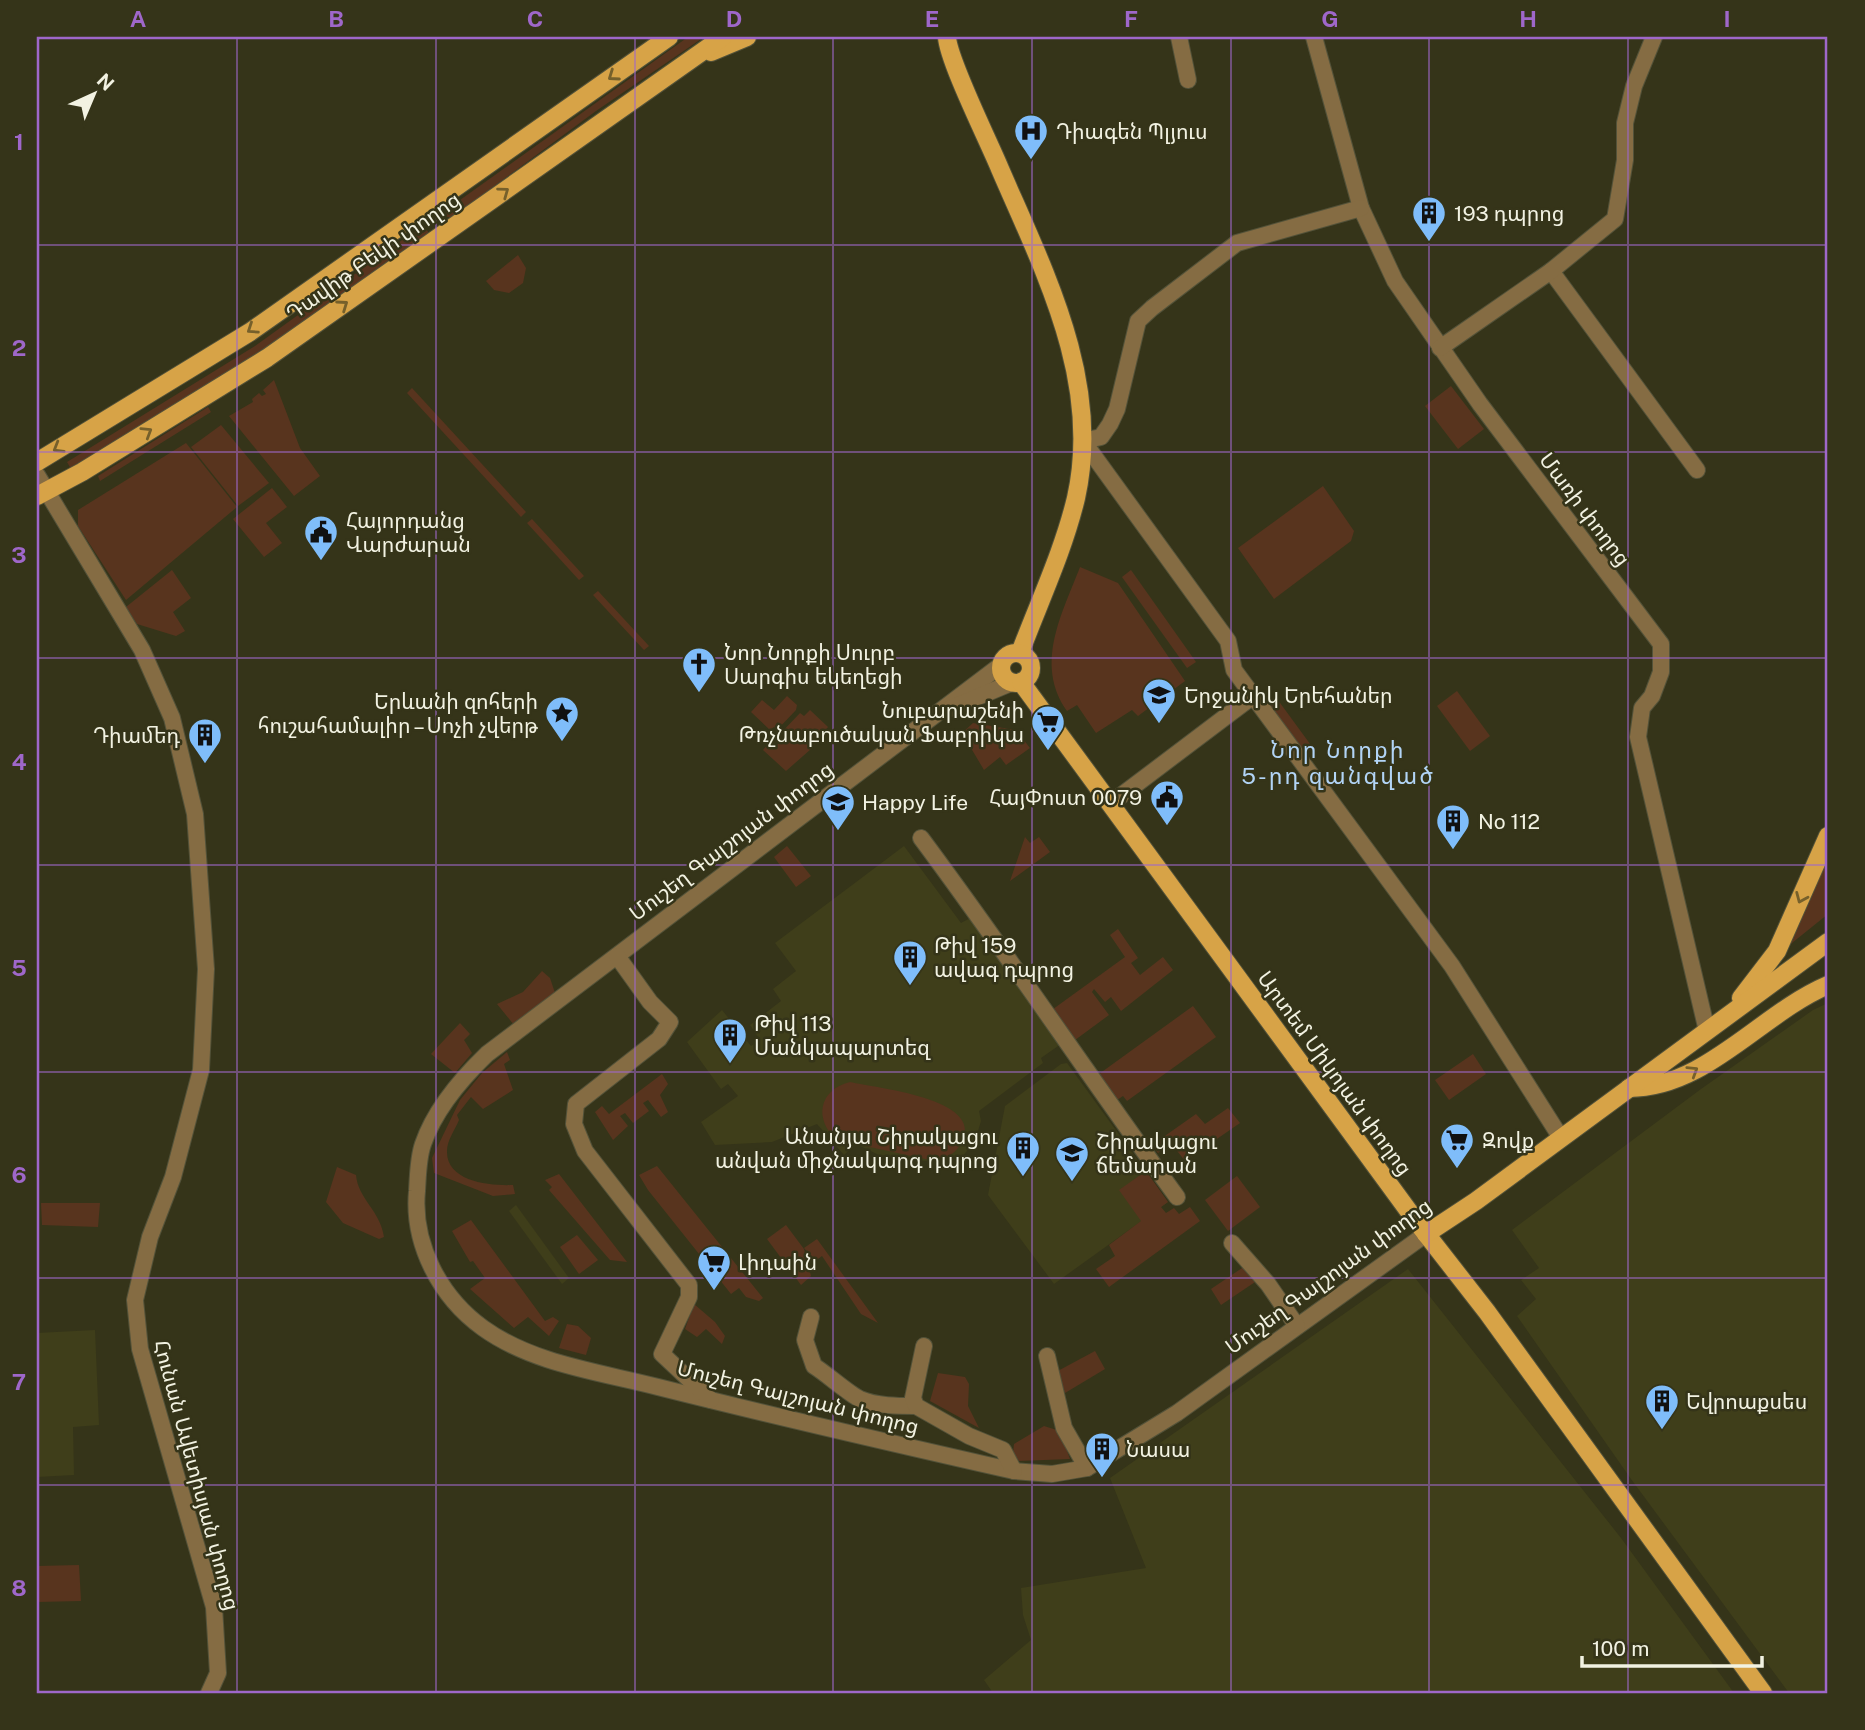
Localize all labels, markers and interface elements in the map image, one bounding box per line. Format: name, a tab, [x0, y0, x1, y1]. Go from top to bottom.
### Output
text: A	[130, 5, 147, 32]
text: B	[328, 5, 344, 32]
text: C	[527, 5, 543, 32]
text: D	[726, 5, 742, 32]
text: E	[925, 5, 939, 32]
text: F	[1124, 5, 1138, 32]
text: G	[1321, 5, 1339, 32]
text: H	[1519, 5, 1537, 32]
text: I	[1723, 5, 1731, 32]
north arrow	[60, 60, 130, 130]
one-way arrow	[608, 67, 621, 80]
text: N	[93, 69, 119, 95]
hospital icon: Դիագեն Պլյուս	[1012, 112, 1050, 161]
place label: Դիագեն Պլյուս	[1056, 119, 1207, 144]
text: 1	[14, 128, 24, 155]
street label: Դավիթ Բեկի փողոց	[281, 186, 465, 326]
one-way arrow	[496, 188, 509, 200]
building icon: 193 դպրոց	[1410, 194, 1448, 243]
place label: 193 դպրոց	[1454, 201, 1564, 226]
one-way arrow	[335, 301, 348, 313]
one-way arrow	[247, 321, 260, 334]
text: 2	[12, 334, 26, 361]
one-way arrow	[140, 427, 153, 440]
one-way arrow	[53, 440, 66, 453]
street label: Մառի փողոց	[1534, 447, 1636, 571]
place label: Հայորդանց Վարժարան	[346, 508, 471, 557]
public building icon: Հայորդանց Վարժարան	[302, 513, 340, 562]
text: 3	[11, 541, 27, 568]
place label: Նոր Նորքի Սուրբ Սարգիս եկեղեցի	[724, 640, 903, 689]
church icon: Նոր Նորքի Սուրբ Սարգիս եկեղեցի	[680, 645, 718, 694]
school or university icon: Երջանիկ Երեհաներ	[1140, 676, 1178, 725]
place label: Երջանիկ Երեհաներ	[1184, 683, 1393, 708]
place label: Երևանի զոհերի հուշահամալիր – Սոչի չվերթ	[258, 689, 539, 738]
place icon: Երևանի զոհերի հուշահամալիր – Սոչի չվերթ	[543, 694, 581, 743]
place label: Նուբարաշենի Թռչնաբուծական Ֆաբրիկա	[739, 698, 1024, 747]
supermarket icon: Նուբարաշենի Թռչնաբուծական Ֆաբրիկա	[1029, 703, 1067, 752]
building icon: Դիամեդ	[186, 716, 224, 765]
place label: Դիամեդ	[93, 723, 181, 748]
district label: Նոր Նորքի 5-րդ զանգված	[1241, 736, 1435, 790]
text: 4	[11, 748, 27, 775]
street label: Մուշեղ Գալշոյան փողոց	[624, 756, 838, 926]
public building icon: ՀայՓոստ 0079	[1148, 778, 1186, 827]
school or university icon: Happy Life	[819, 783, 857, 832]
place label: ՀայՓոստ 0079	[989, 785, 1142, 810]
place label: Happy Life	[862, 790, 968, 815]
building icon: No 112	[1434, 802, 1472, 851]
place label: No 112	[1478, 809, 1540, 834]
one-way arrow	[1795, 891, 1809, 903]
place label: Թիվ 159 ավագ դպրոց	[934, 933, 1074, 982]
building icon: Թիվ 159 ավագ դպրոց	[891, 938, 929, 987]
text: 5	[11, 954, 27, 981]
street label: Արտեմ Միկոյան փողոց	[1253, 966, 1417, 1180]
place label: Թիվ 113 Մանկապարտեզ	[754, 1011, 931, 1060]
building icon: Թիվ 113 Մանկապարտեզ	[711, 1016, 749, 1065]
one-way arrow	[1686, 1066, 1699, 1079]
supermarket icon: Զովք	[1438, 1121, 1476, 1170]
place label: Անանյա Շիրակացու անվան միջնակարգ դպրոց	[715, 1124, 998, 1173]
place label: Զովք	[1482, 1128, 1534, 1153]
building icon: Անանյա Շիրակացու անվան միջնակարգ դպրոց	[1004, 1129, 1042, 1178]
place label: Շիրակացու ճեմարան	[1096, 1129, 1218, 1178]
school or university icon: Շիրակացու ճեմարան	[1053, 1134, 1091, 1183]
text: 6	[11, 1161, 27, 1188]
street label: Մուշեղ Գալշոյան փողոց	[1220, 1193, 1436, 1359]
supermarket icon: Լիդաին	[695, 1243, 733, 1292]
place label: Լիդաին	[738, 1250, 817, 1275]
street label: Հունան Ավետիսյան փողոց	[149, 1337, 245, 1613]
street label: Մուշեղ Գալշոյան փողոց	[674, 1355, 922, 1439]
text: 7	[12, 1368, 26, 1395]
building icon: Եվրոաքսես	[1643, 1382, 1681, 1431]
place label: Եվրոաքսես	[1686, 1389, 1807, 1414]
building icon: Նասա	[1083, 1430, 1121, 1479]
place label: Նասա	[1126, 1437, 1190, 1462]
text: 8	[11, 1574, 27, 1601]
scale bar	[1582, 1625, 1762, 1669]
text: 100 m	[1592, 1636, 1649, 1661]

